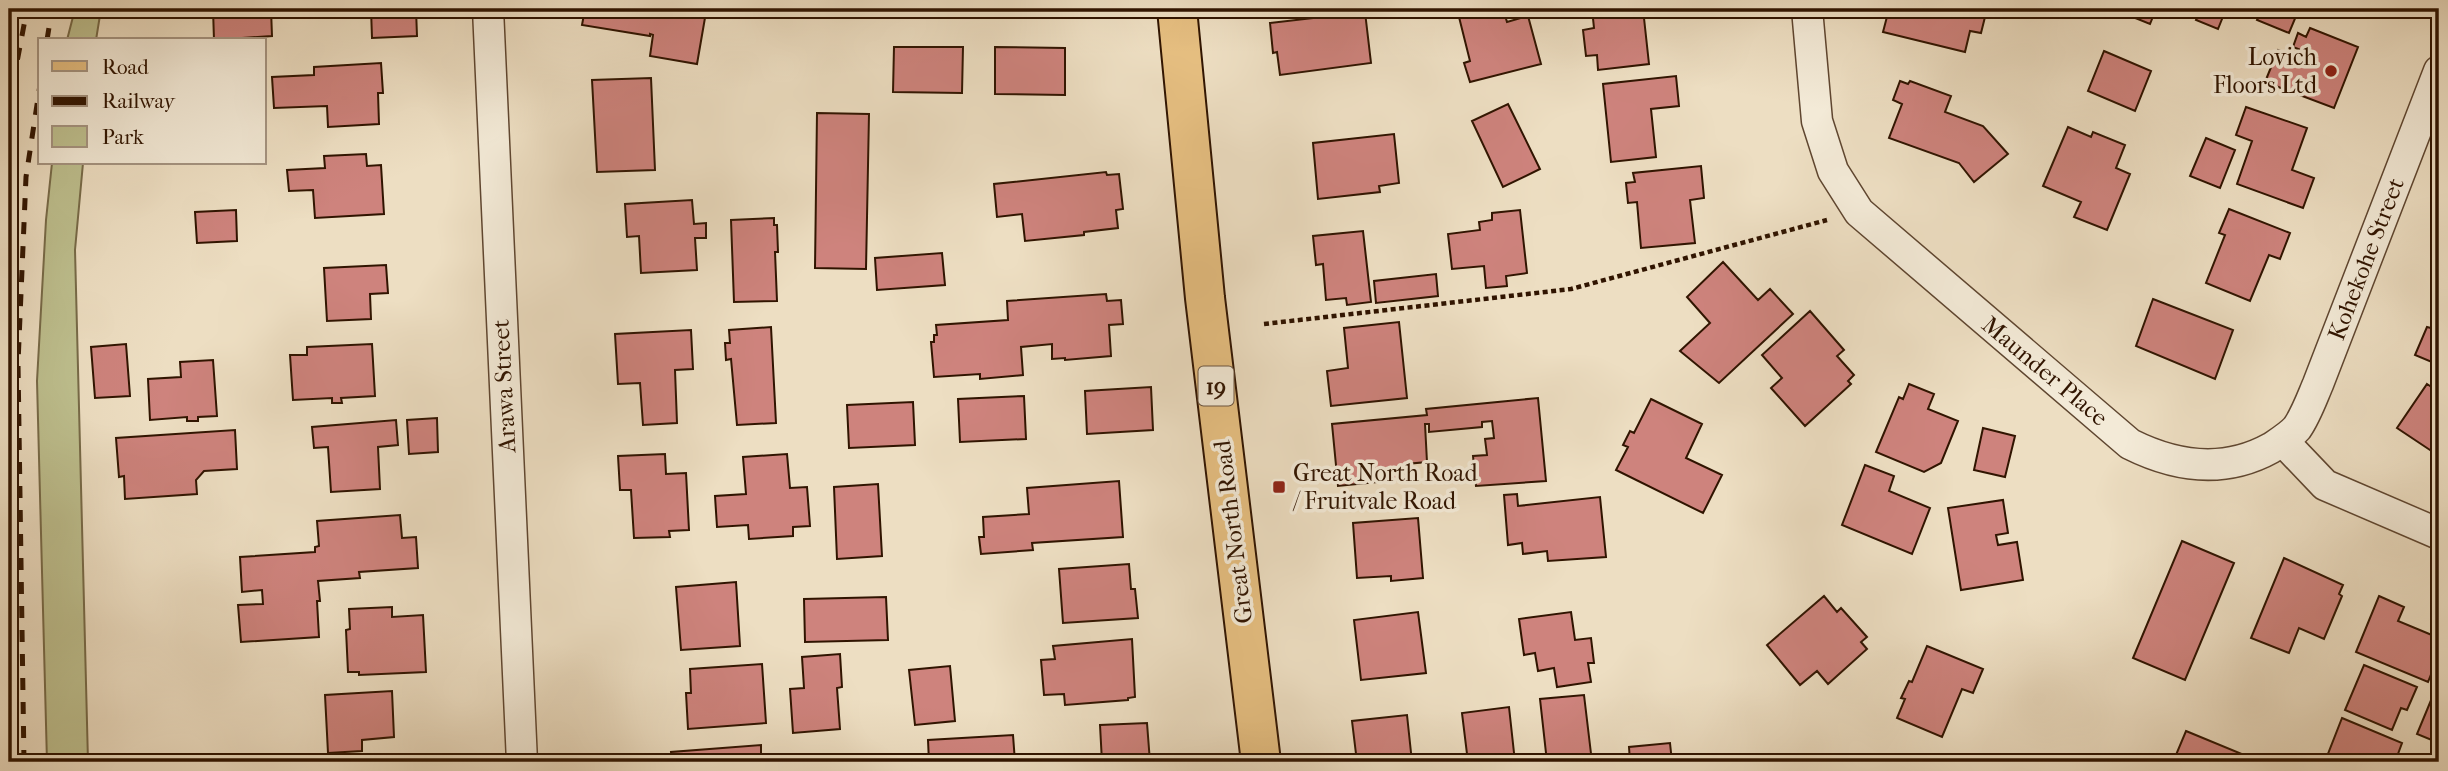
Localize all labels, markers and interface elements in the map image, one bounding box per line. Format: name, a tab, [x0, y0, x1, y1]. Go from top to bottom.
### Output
legend	[38, 38, 266, 164]
place label: Lovich Floors Ltd	[2213, 43, 2318, 99]
text: Road	[102, 55, 149, 79]
marker: Lovich Floors Ltd	[2323, 63, 2339, 79]
text: Railway	[102, 89, 176, 113]
text: Park	[102, 125, 144, 149]
street label: Kohekohe Street	[2322, 173, 2410, 344]
street label: Maunder Place	[1977, 310, 2114, 432]
street label: Arawa Street	[487, 318, 522, 454]
road number: 19	[1198, 366, 1234, 406]
street label: Great North Road	[1208, 438, 1258, 625]
place label: Great North Road / Fruitvale Road	[1292, 459, 1478, 515]
marker: Great North Road / Fruitvale Road	[1271, 479, 1287, 495]

